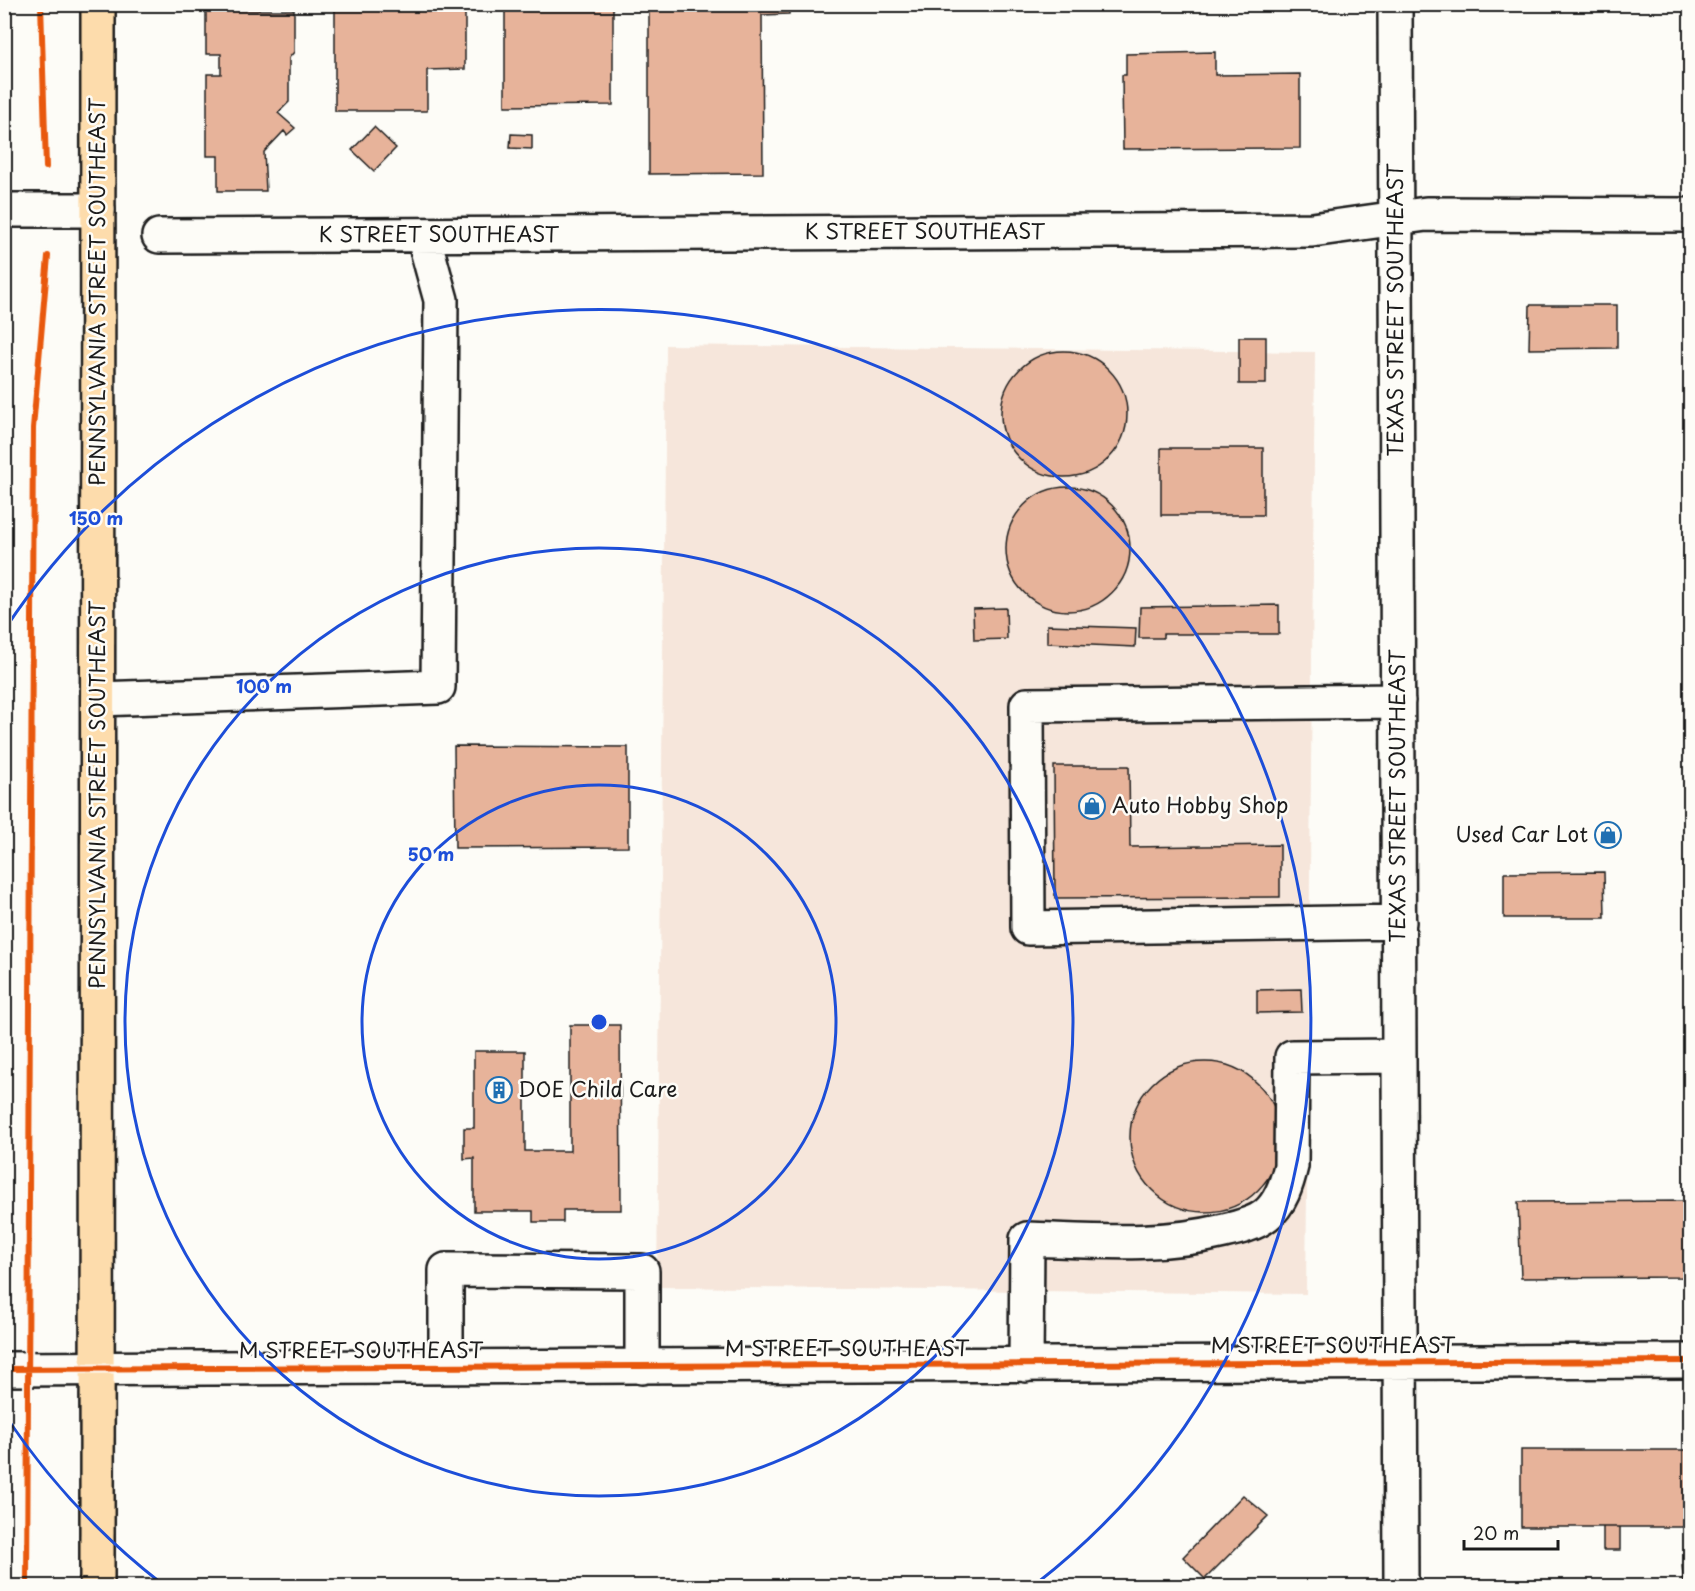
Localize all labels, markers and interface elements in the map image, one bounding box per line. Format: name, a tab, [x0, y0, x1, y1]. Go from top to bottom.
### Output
street label: PENNSYLVANIA STREET SOUTHEAST	[80, 97, 112, 486]
street label: TEXAS STREET SOUTHEAST	[1378, 163, 1410, 457]
street label: K STREET SOUTHEAST	[805, 214, 1046, 246]
street label: K STREET SOUTHEAST	[319, 217, 560, 249]
text: 150 m	[69, 504, 123, 531]
street label: PENNSYLVANIA STREET SOUTHEAST	[80, 600, 112, 989]
street label: TEXAS STREET SOUTHEAST	[1380, 649, 1412, 943]
text: 100 m	[236, 672, 292, 699]
place label: Auto Hobby Shop	[1112, 788, 1288, 820]
shop icon: Auto Hobby Shop	[1077, 791, 1107, 821]
place label: Used Car Lot	[1455, 817, 1588, 849]
shop icon: Used Car Lot	[1593, 820, 1623, 850]
text: 50 m	[408, 840, 454, 867]
centre of rings	[589, 1012, 609, 1032]
place label: DOE Child Care	[518, 1072, 677, 1104]
building icon: DOE Child Care	[484, 1075, 514, 1105]
street label: M STREET SOUTHEAST	[1211, 1328, 1456, 1360]
street label: M STREET SOUTHEAST	[725, 1331, 970, 1363]
street label: M STREET SOUTHEAST	[239, 1333, 484, 1365]
scale bar	[1464, 1513, 1558, 1551]
text: 20 m	[1473, 1519, 1519, 1546]

